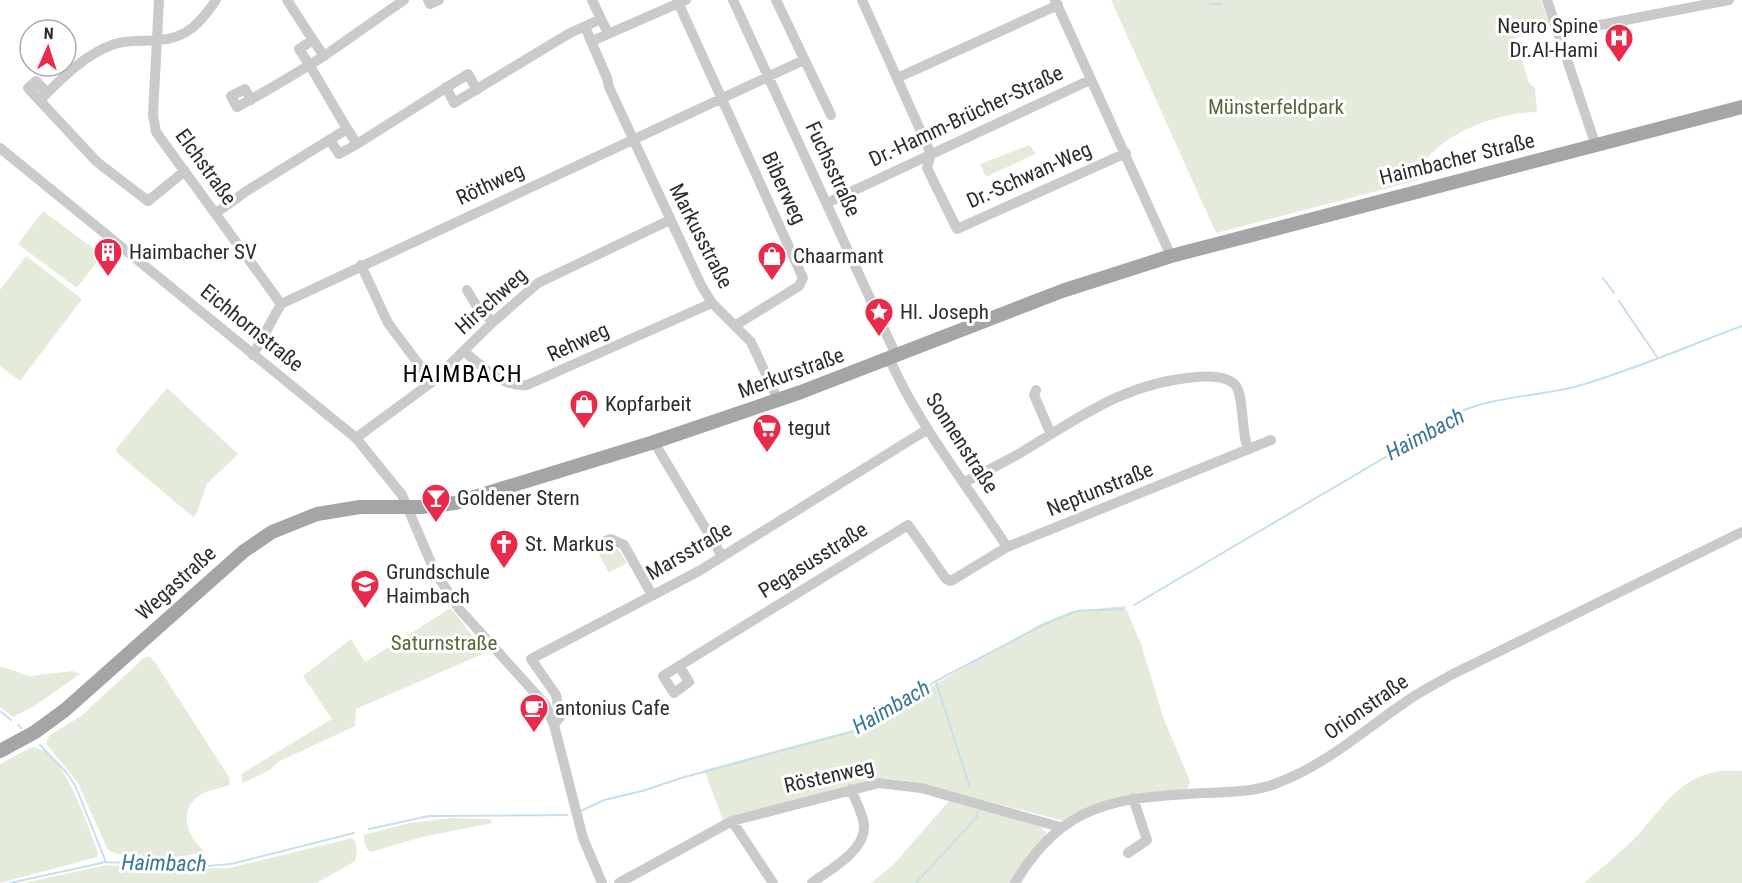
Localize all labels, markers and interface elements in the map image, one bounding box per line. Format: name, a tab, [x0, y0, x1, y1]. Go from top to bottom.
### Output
place label: Neuro Spine Dr.Al-Hami	[1497, 14, 1598, 62]
north arrow	[18, 18, 78, 78]
hospital icon: Neuro Spine Dr.Al-Hami	[1603, 22, 1635, 64]
text: N	[43, 24, 54, 43]
street label: Dr.-Hamm-Brücher-Straße	[865, 60, 1067, 171]
park label: Münsterfeldpark	[1208, 95, 1345, 119]
street label: Fuchsstraße	[801, 118, 866, 220]
street label: Elchstraße	[171, 124, 242, 210]
street label: Haimbacher Straße	[1377, 128, 1537, 190]
street label: Dr.-Schwan-Weg	[963, 137, 1095, 213]
street label: Biberweg	[757, 148, 811, 228]
street label: Röthweg	[452, 158, 528, 210]
street label: Markusstraße	[664, 180, 738, 292]
building icon: Haimbacher SV	[92, 236, 124, 278]
place label: Haimbacher SV	[129, 240, 257, 264]
shop icon: Chaarmant	[756, 240, 788, 282]
place label: Chaarmant	[793, 244, 884, 268]
street label: Hirschweg	[450, 263, 532, 339]
street label: Eichhornstraße	[196, 279, 308, 377]
place icon: Hl. Joseph	[863, 296, 895, 338]
place label: Hl. Joseph	[900, 300, 989, 324]
street label: Rehweg	[543, 317, 613, 367]
street label: Merkurstraße	[735, 343, 847, 403]
district label: HAIMBACH	[403, 360, 523, 388]
shop icon: Kopfarbeit	[568, 388, 600, 430]
street label: Sonnenstraße	[921, 388, 1003, 498]
place label: Kopfarbeit	[605, 392, 691, 416]
water label: Haimbach	[1381, 403, 1469, 465]
supermarket icon: tegut	[751, 412, 783, 454]
place label: tegut	[788, 416, 831, 440]
street label: Neptunstraße	[1043, 457, 1157, 521]
bar icon: Goldener Stern	[420, 482, 452, 524]
place label: Goldener Stern	[457, 486, 580, 510]
street label: Marsstraße	[642, 517, 736, 585]
street label: Pegasusstraße	[754, 517, 872, 603]
church icon: St. Markus	[488, 528, 520, 570]
place label: St. Markus	[525, 532, 614, 556]
street label: Wegastraße	[131, 541, 221, 625]
place label: Grundschule Haimbach	[386, 560, 490, 608]
school or university icon: Grundschule Haimbach	[349, 568, 381, 610]
park label: Saturnstraße	[391, 631, 497, 655]
street label: Orionstraße	[1319, 669, 1413, 745]
water label: Haimbach	[848, 675, 934, 739]
cafe icon: antonius Cafe	[518, 692, 550, 734]
place label: antonius Cafe	[555, 696, 670, 720]
street label: Röstenweg	[782, 754, 876, 798]
water label: Haimbach	[121, 850, 207, 876]

